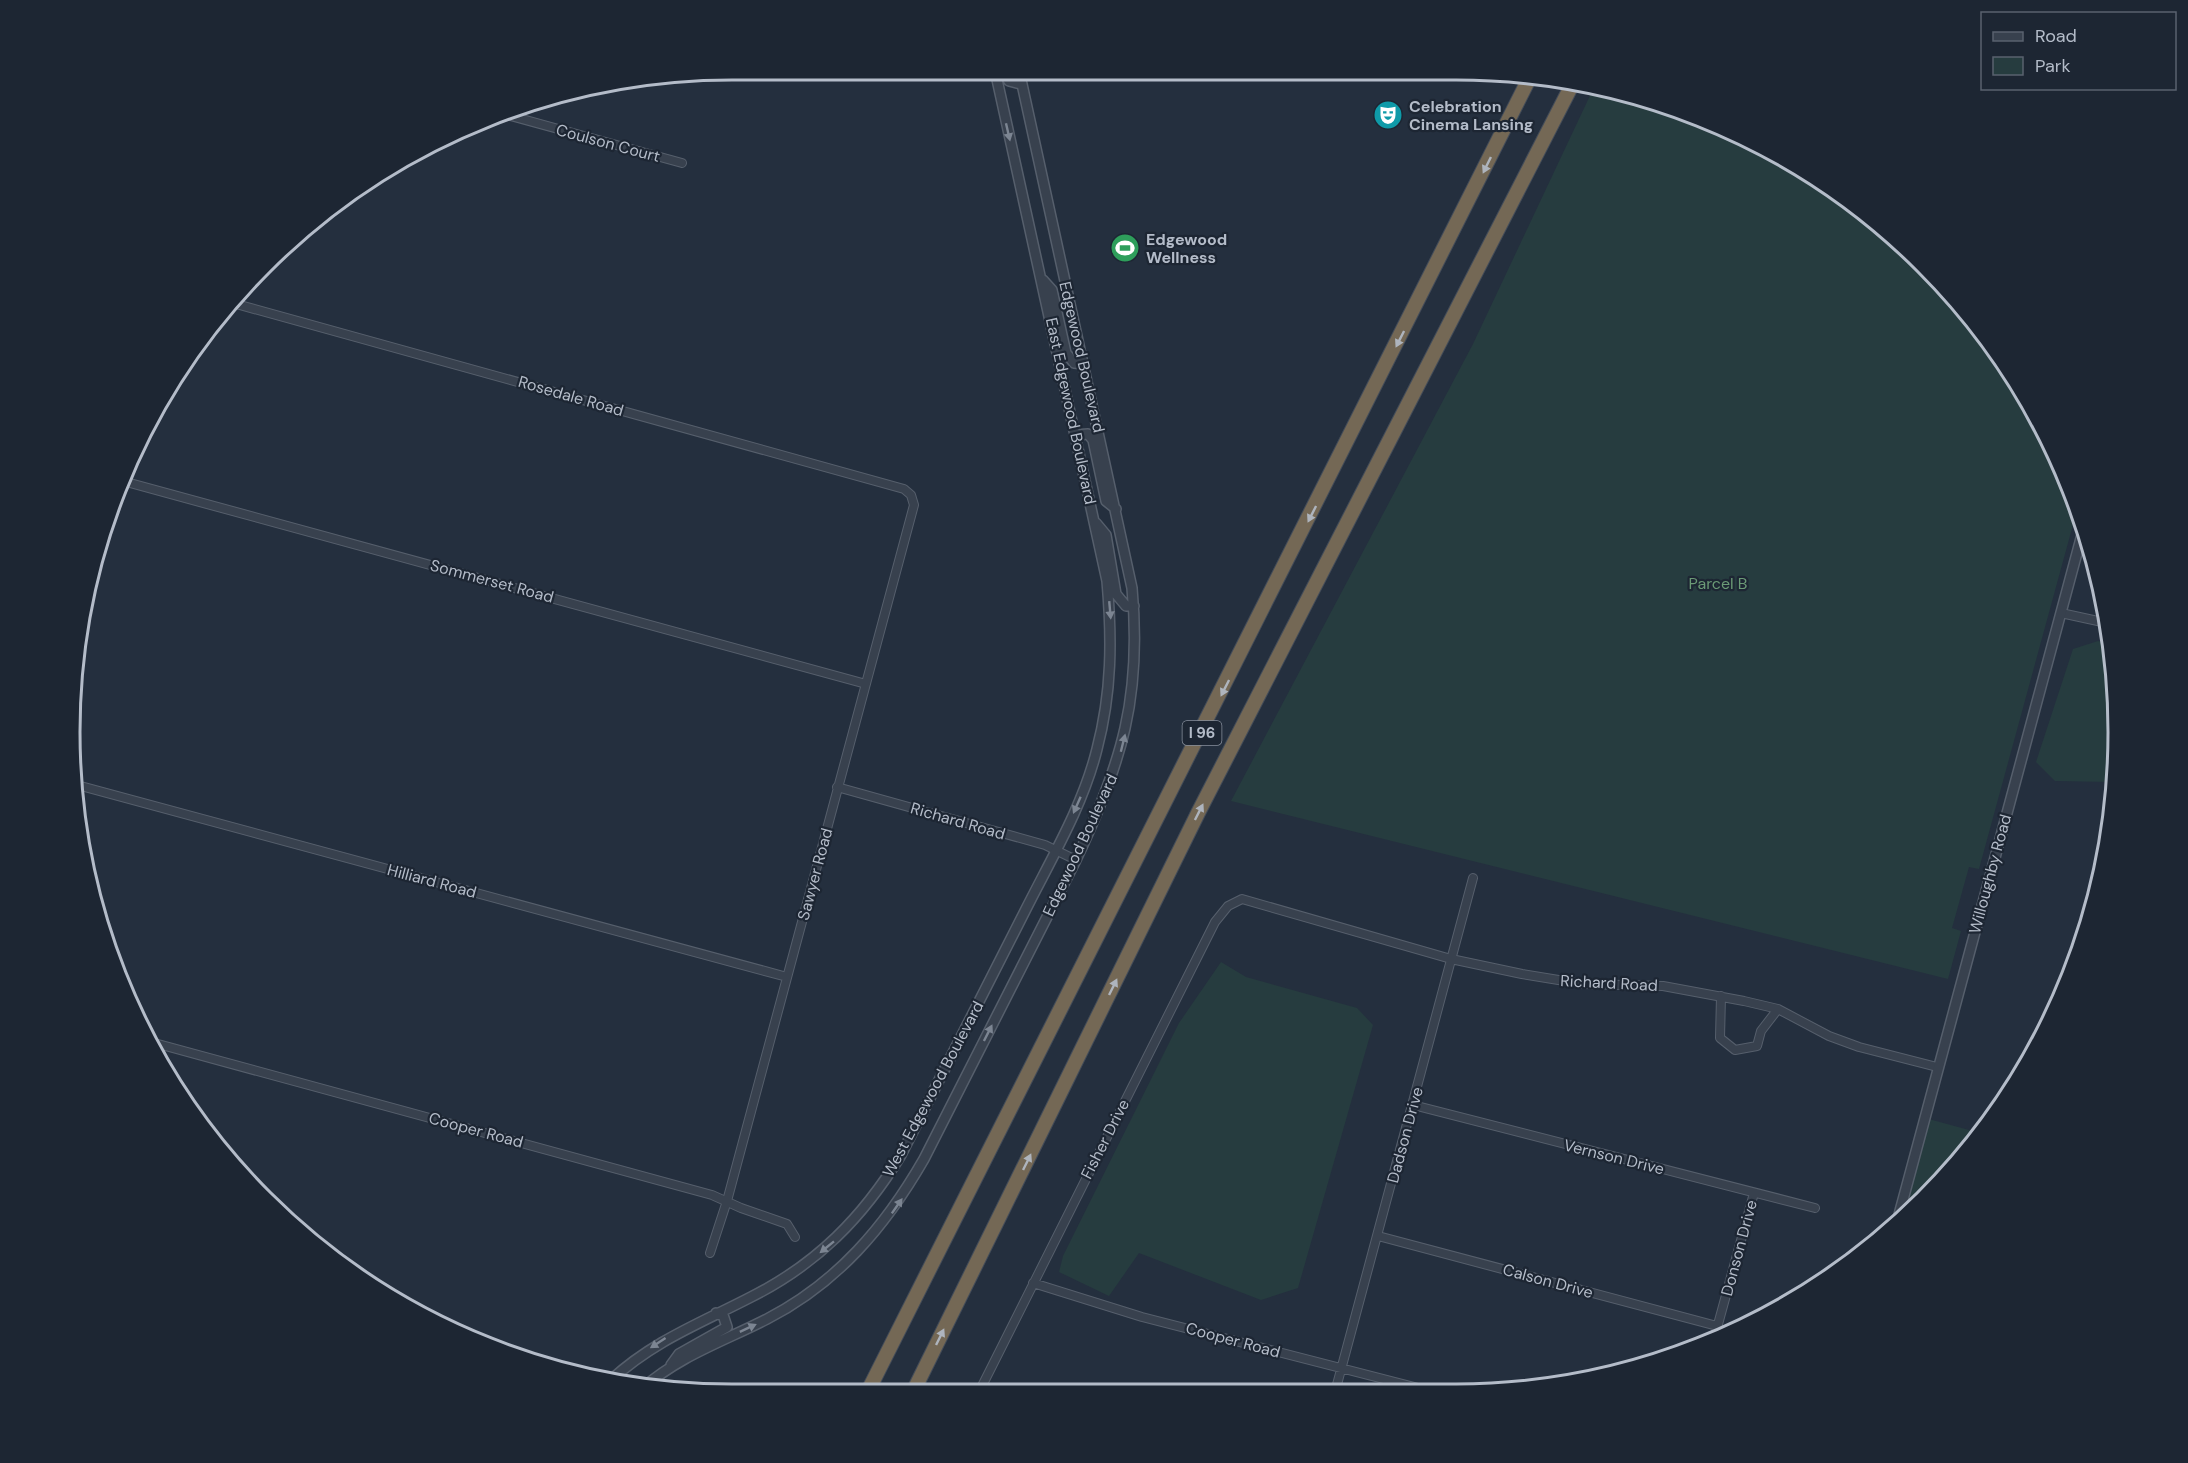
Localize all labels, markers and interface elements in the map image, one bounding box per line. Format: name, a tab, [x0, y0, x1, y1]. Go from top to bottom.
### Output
legend	[1981, 12, 2176, 90]
text: Road	[2035, 24, 2077, 48]
text: Park	[2035, 54, 2071, 78]
place label: Celebration Cinema Lansing	[1409, 96, 1533, 135]
theatre icon: Celebration Cinema Lansing	[1372, 99, 1404, 131]
street label: Coulson Court	[554, 119, 662, 167]
one-way arrow	[1004, 123, 1014, 141]
one-way arrow	[1483, 157, 1492, 174]
place label: Edgewood Wellness	[1146, 229, 1227, 268]
sports icon: Edgewood Wellness	[1109, 232, 1141, 264]
street label: Edgewood Boulevard	[1054, 279, 1110, 435]
street label: East Edgewood Boulevard	[1041, 316, 1101, 506]
one-way arrow	[1395, 331, 1405, 348]
street label: Rosedale Road	[516, 371, 626, 421]
one-way arrow	[1308, 505, 1317, 522]
street label: Sommerset Road	[428, 554, 556, 608]
park label: Parcel B	[1689, 573, 1747, 594]
one-way arrow	[1105, 600, 1115, 619]
one-way arrow	[1220, 679, 1229, 696]
road number: I 96	[1182, 721, 1222, 745]
one-way arrow	[1118, 734, 1128, 752]
street label: Edgewood Boulevard	[1038, 770, 1122, 920]
street label: Richard Road	[908, 797, 1008, 845]
one-way arrow	[1072, 797, 1082, 815]
one-way arrow	[1194, 804, 1204, 821]
street label: Willoughby Road	[1964, 812, 2016, 936]
street label: Sawyer Road	[793, 826, 837, 922]
street label: Hilliard Road	[385, 859, 479, 903]
street label: Richard Road	[1560, 970, 1658, 996]
one-way arrow	[1108, 979, 1117, 996]
street label: West Edgewood Boulevard	[878, 997, 988, 1181]
one-way arrow	[983, 1025, 993, 1042]
street label: Dadson Drive	[1382, 1085, 1428, 1185]
street label: Fisher Drive	[1076, 1096, 1134, 1182]
street label: Cooper Road	[426, 1107, 526, 1153]
street label: Vernson Drive	[1562, 1134, 1666, 1180]
one-way arrow	[1022, 1154, 1031, 1171]
one-way arrow	[891, 1198, 903, 1214]
street label: Donson Drive	[1716, 1198, 1762, 1298]
one-way arrow	[820, 1241, 835, 1253]
street label: Calson Drive	[1501, 1259, 1595, 1303]
street label: Cooper Road	[1183, 1317, 1283, 1363]
one-way arrow	[740, 1323, 758, 1333]
one-way arrow	[936, 1329, 945, 1346]
one-way arrow	[651, 1337, 667, 1349]

